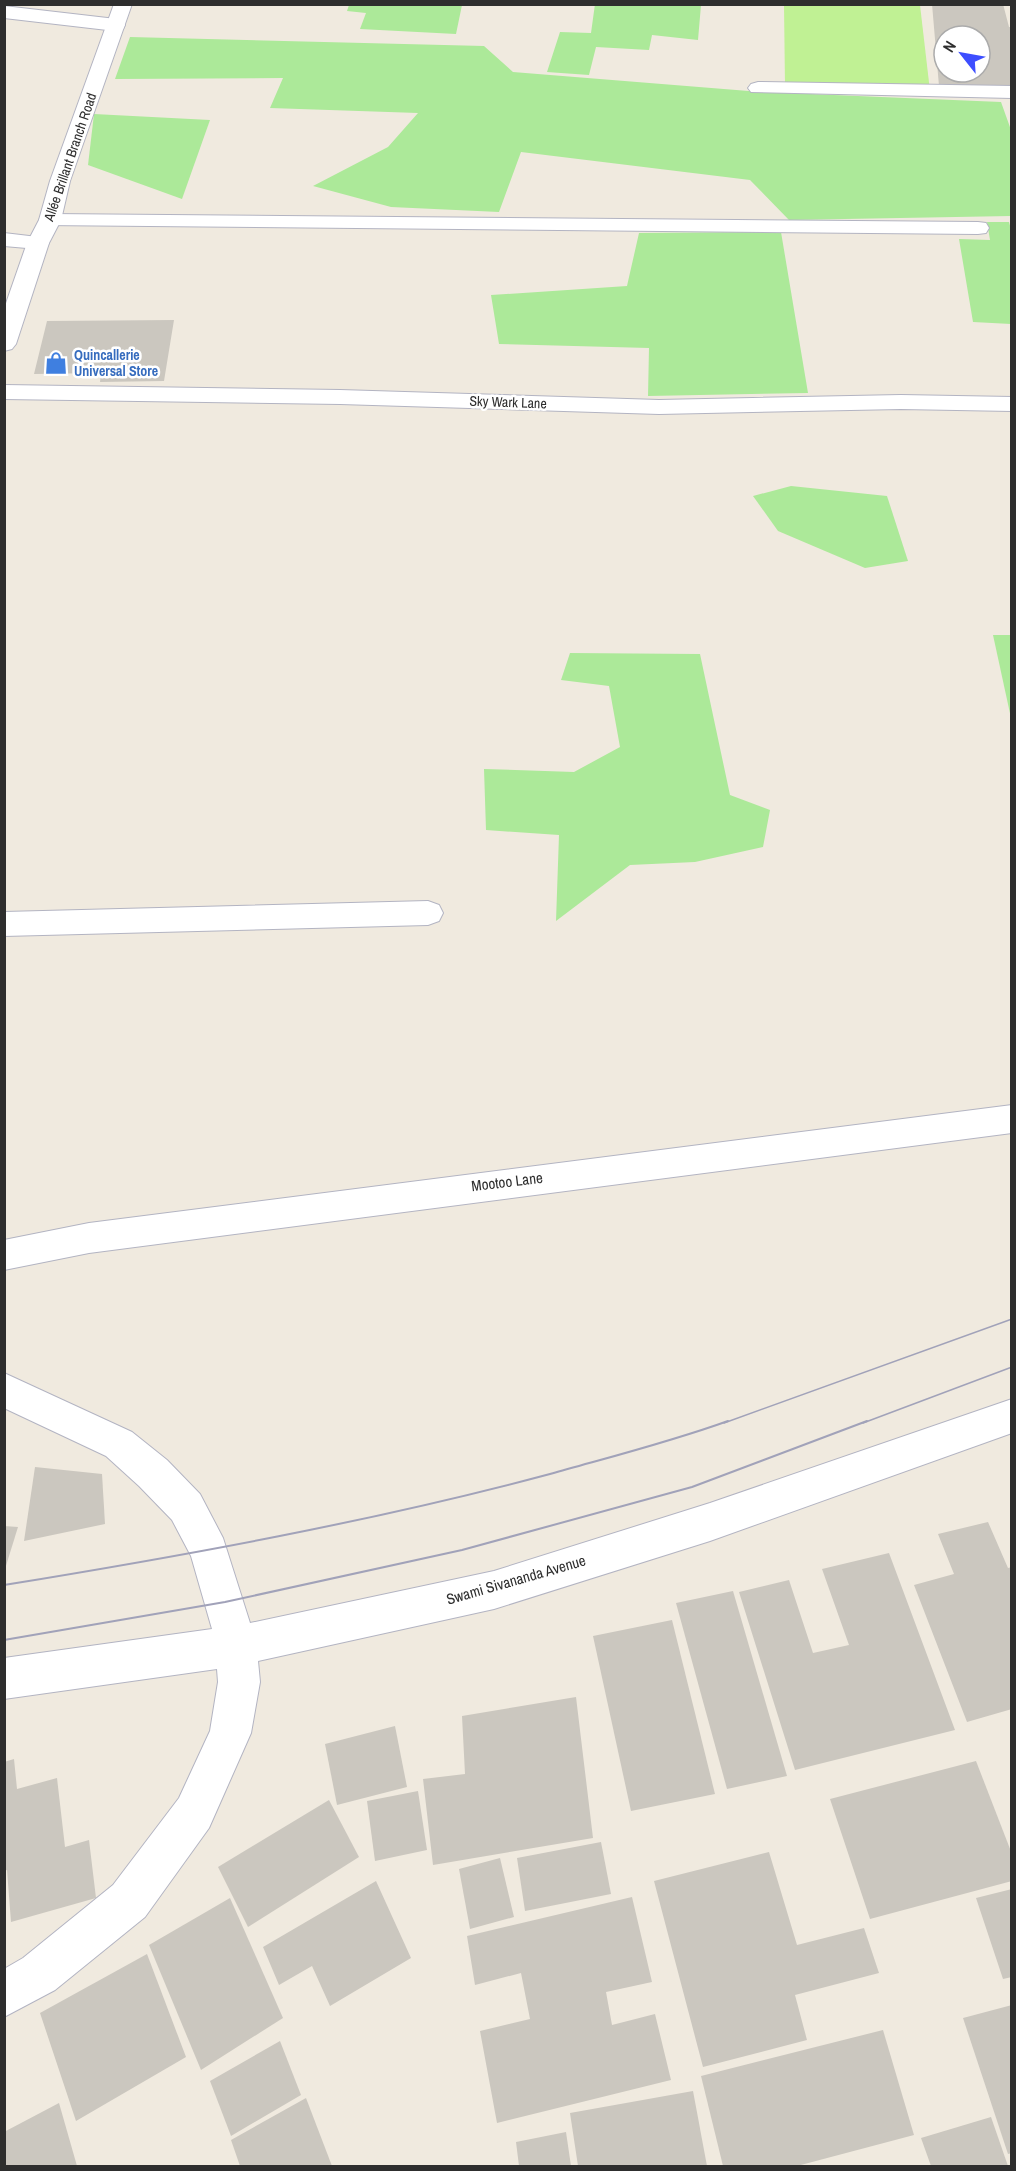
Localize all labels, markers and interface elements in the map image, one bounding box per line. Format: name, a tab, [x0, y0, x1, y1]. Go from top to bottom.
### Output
north arrow	[932, 24, 992, 84]
text: N	[937, 37, 961, 56]
street label: Allée Brillant Branch Road	[39, 90, 100, 225]
place label: Quincallerie Universal Store	[74, 346, 158, 380]
shop icon: Quincallerie Universal Store	[43, 350, 69, 376]
street label: Sky Wark Lane	[469, 392, 547, 412]
street label: Mootoo Lane	[470, 1167, 544, 1196]
street label: Swami Sivananda Avenue	[444, 1550, 588, 1609]

